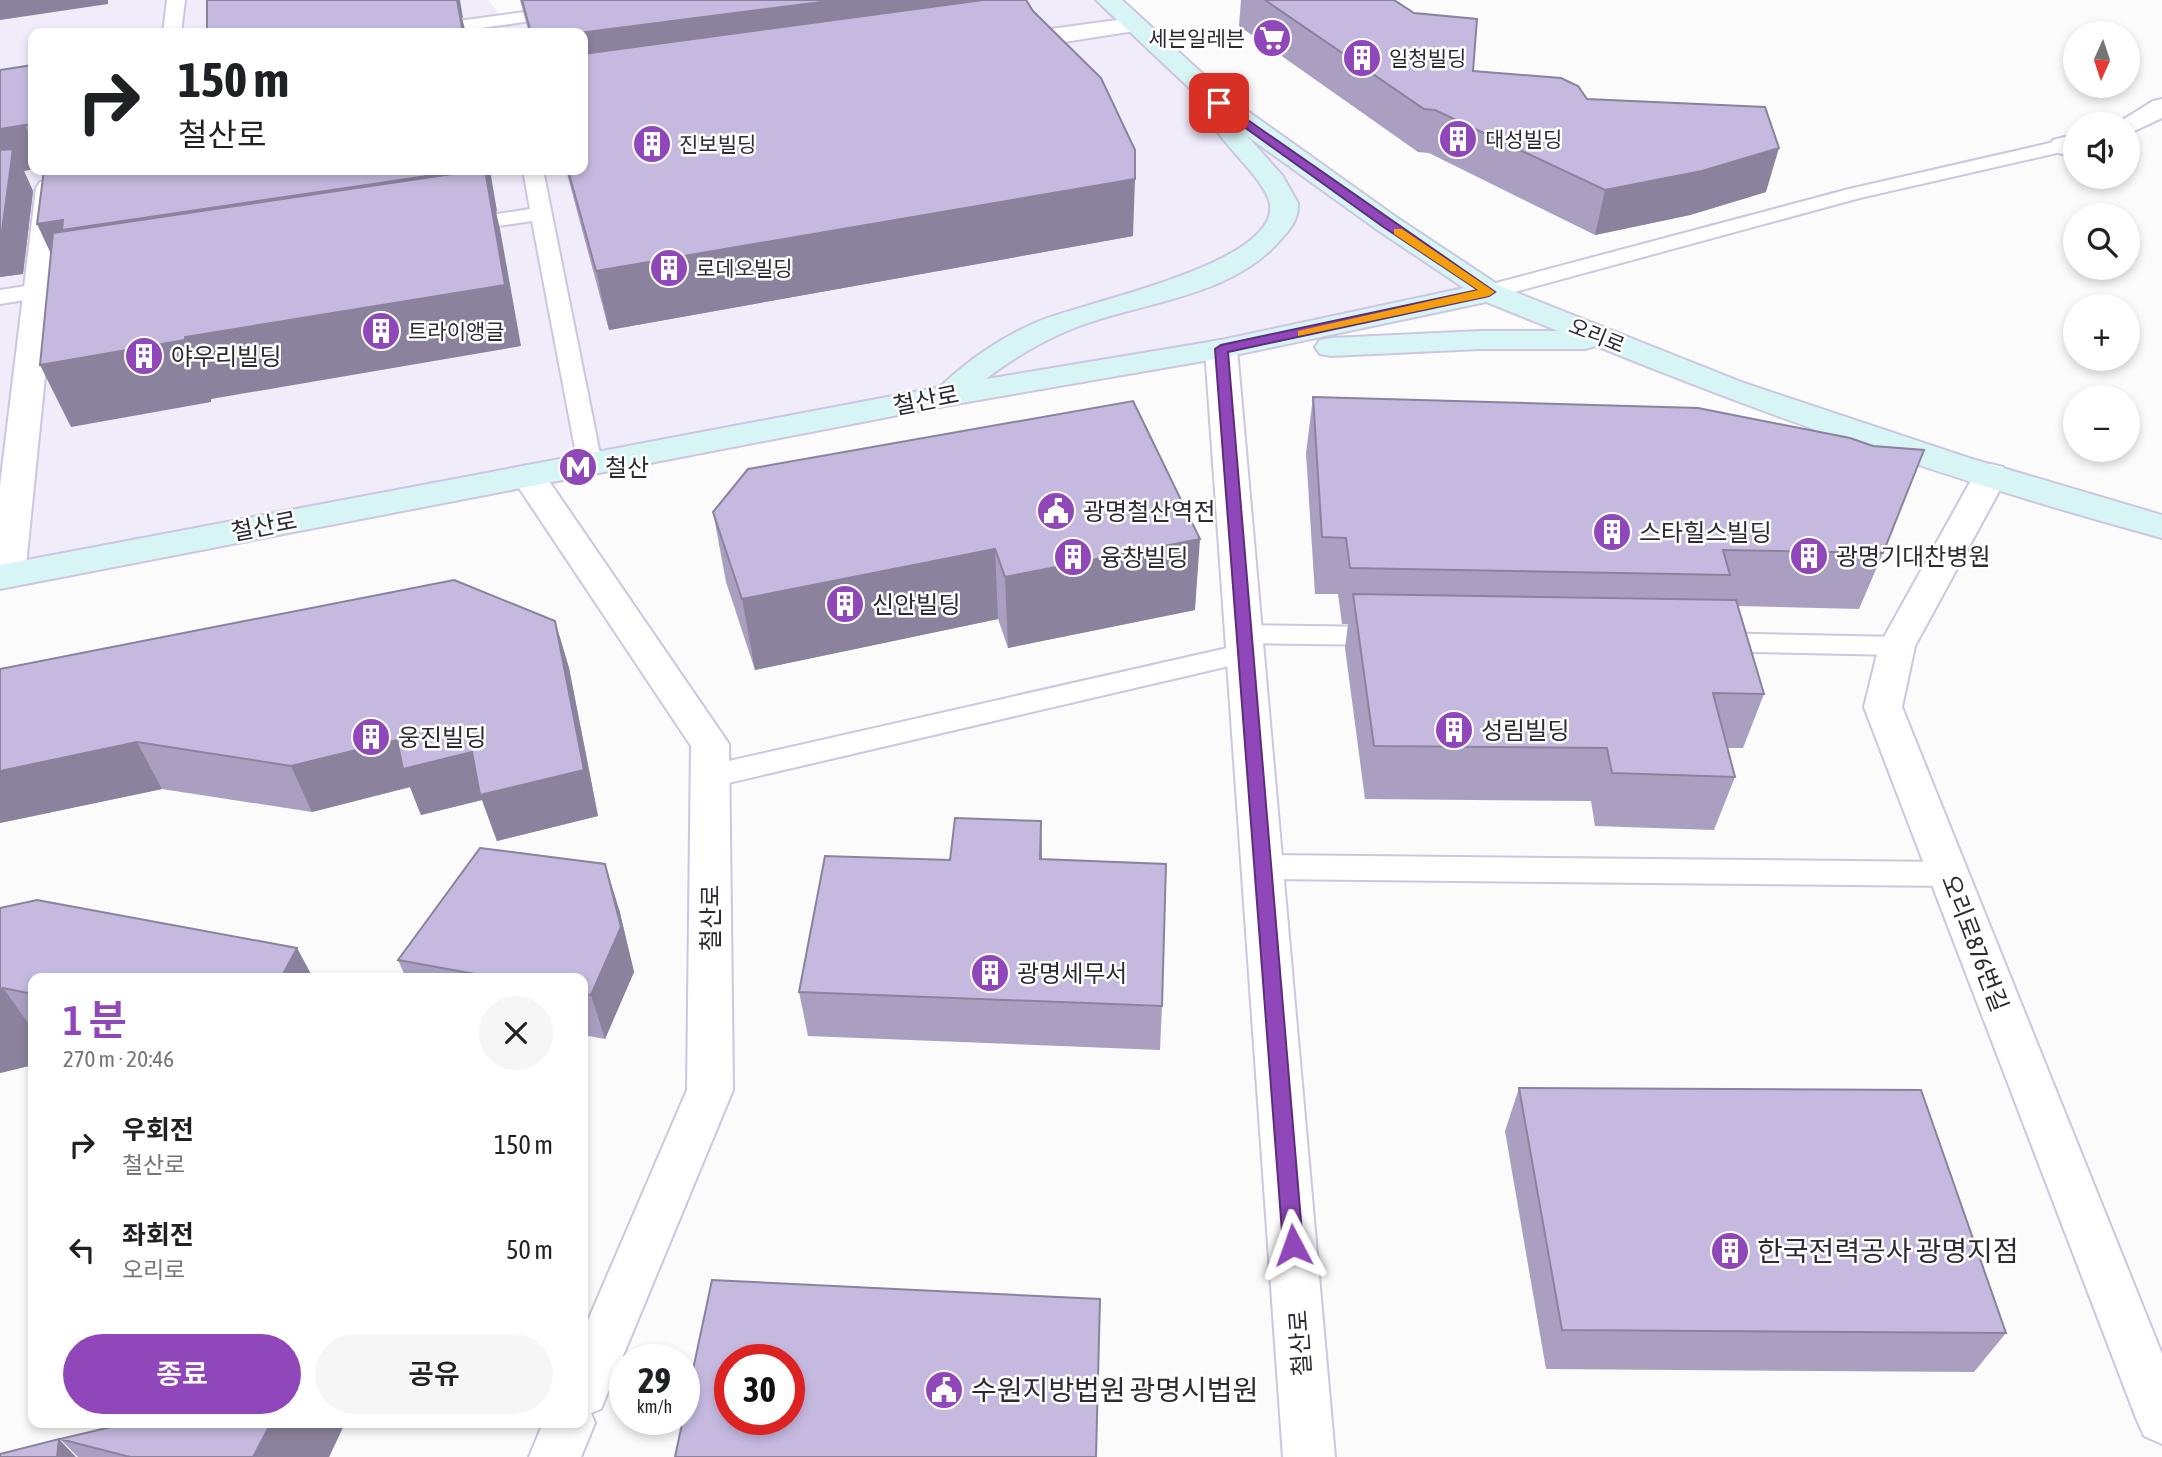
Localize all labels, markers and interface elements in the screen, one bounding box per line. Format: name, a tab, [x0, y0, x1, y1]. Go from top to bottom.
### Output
supermarket icon: 세븐일레븐	[1251, 17, 1293, 59]
north arrow	[2063, 21, 2140, 98]
map controls	[2063, 21, 2140, 462]
place label: 세븐일레븐	[1148, 26, 1245, 50]
building icon: 일청빌딩	[1341, 37, 1383, 79]
place label: 일청빌딩	[1389, 46, 1466, 70]
text: 150 m	[178, 51, 289, 107]
icon: right	[63, 56, 154, 147]
pin	[1189, 73, 1249, 133]
icon: arrive	[1200, 84, 1238, 122]
button: sound	[2063, 112, 2140, 189]
text: 철산로	[178, 116, 266, 153]
building icon: 대성빌딩	[1437, 118, 1479, 160]
building icon: 진보빌딩	[631, 123, 673, 165]
place label: 대성빌딩	[1485, 127, 1562, 151]
place label: 진보빌딩	[679, 132, 756, 156]
button: search	[2063, 203, 2140, 280]
building icon: 로데오빌딩	[648, 247, 690, 289]
place label: 로데오빌딩	[696, 256, 793, 280]
button: +	[2063, 294, 2140, 371]
building icon: 트라이앵글	[360, 310, 402, 352]
street label: 오리로	[1566, 313, 1628, 357]
place label: 트라이앵글	[408, 319, 505, 343]
building icon: 야우리빌딩	[123, 335, 165, 377]
place label: 야우리빌딩	[171, 343, 281, 370]
street label: 철산로	[891, 380, 961, 420]
button: −	[2063, 385, 2140, 462]
metro station icon: 철산	[557, 446, 599, 488]
place label: 철산	[605, 454, 649, 481]
public building icon: 광명철산역전	[1035, 490, 1077, 532]
place label: 광명철산역전	[1083, 498, 1215, 525]
street label: 철산로	[229, 506, 299, 546]
building icon: 스타힐스빌딩	[1591, 511, 1633, 553]
place label: 스타힐스빌딩	[1639, 519, 1771, 546]
building icon: 광명기대찬병원	[1788, 535, 1830, 577]
building icon: 융창빌딩	[1052, 536, 1094, 578]
place label: 광명기대찬병원	[1836, 543, 1991, 570]
place label: 융창빌딩	[1100, 544, 1188, 571]
building icon: 신안빌딩	[824, 583, 866, 625]
place label: 신안빌딩	[872, 591, 960, 618]
building icon: 성림빌딩	[1433, 709, 1475, 751]
building icon: 웅진빌딩	[350, 716, 392, 758]
place label: 성림빌딩	[1481, 717, 1569, 744]
place label: 웅진빌딩	[398, 724, 486, 751]
street label: 오리로876번길	[1937, 871, 2013, 1015]
street label: 철산로	[697, 885, 724, 951]
building icon: 광명세무서	[969, 952, 1011, 994]
place label: 광명세무서	[1017, 960, 1127, 987]
text: 1 분	[63, 996, 127, 1044]
button: close	[479, 996, 553, 1070]
text: 270 m · 20:46	[63, 1046, 174, 1072]
text: 우회전	[122, 1115, 194, 1145]
icon: right	[63, 1126, 101, 1164]
text: 150 m	[494, 1130, 553, 1160]
text: 철산로	[122, 1152, 185, 1178]
position arrow	[1256, 1208, 1330, 1282]
text: 좌회전	[122, 1220, 194, 1250]
building icon: 한국전력공사 광명지점	[1709, 1230, 1751, 1272]
icon: left	[63, 1231, 101, 1269]
text: 50 m	[506, 1235, 553, 1265]
place label: 한국전력공사 광명지점	[1757, 1235, 2018, 1267]
text: 오리로	[122, 1257, 185, 1283]
street label: 철산로	[1284, 1309, 1316, 1377]
button: 종료	[63, 1334, 301, 1414]
button: 공유	[315, 1334, 553, 1414]
speed limit sign: 30	[714, 1344, 805, 1435]
text: 29	[638, 1360, 671, 1400]
public building icon: 수원지방법원 광명시법원	[923, 1369, 965, 1411]
place label: 수원지방법원 광명시법원	[971, 1374, 1258, 1406]
text: km/h	[637, 1396, 672, 1417]

